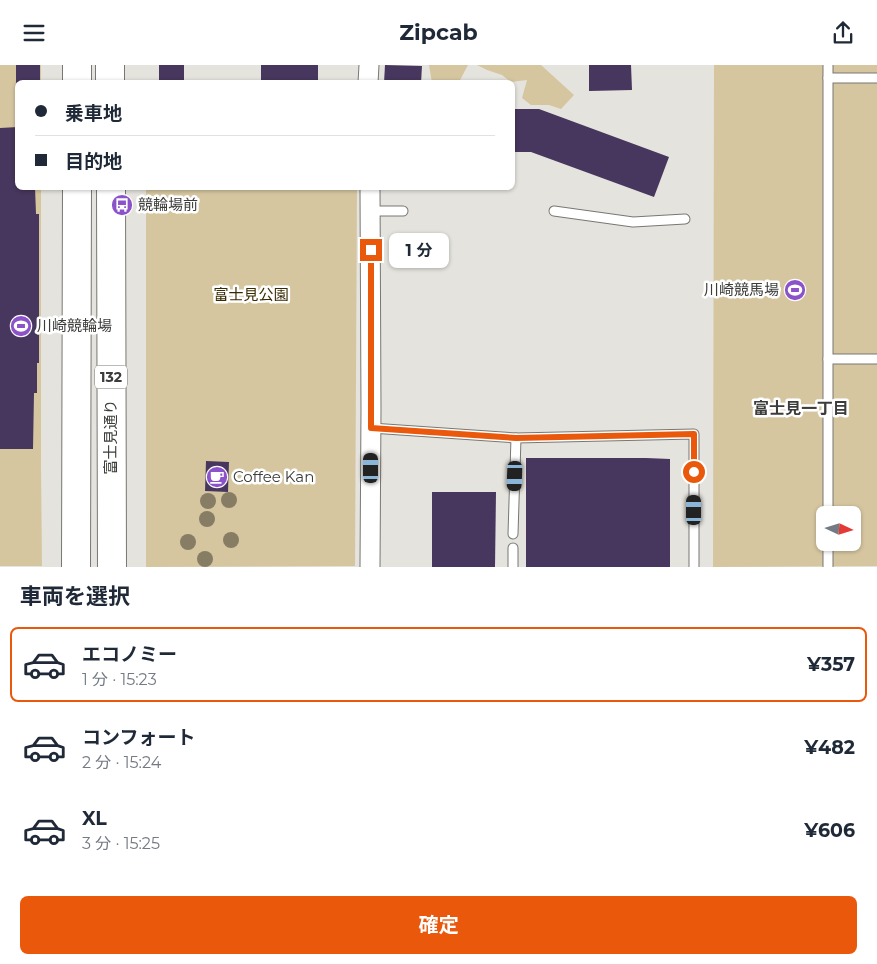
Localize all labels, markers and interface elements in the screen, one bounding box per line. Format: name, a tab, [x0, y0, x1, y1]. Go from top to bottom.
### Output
icon: menu	[20, 19, 48, 47]
text: Zipcab	[399, 19, 478, 46]
icon: share	[829, 19, 857, 47]
text: 乗車地	[65, 102, 122, 125]
text: 目的地	[65, 150, 122, 173]
bus stop icon: 競輪場前	[110, 193, 134, 217]
place label: 競輪場前	[138, 195, 198, 214]
callout: 1 分	[388, 233, 448, 267]
route end	[360, 239, 382, 261]
text: 1 分	[406, 241, 432, 260]
sports icon: 川崎競馬場	[783, 278, 807, 302]
place label: 川崎競馬場	[704, 280, 779, 299]
park label: 富士見公園	[213, 285, 289, 304]
sports icon: 川崎競輪場	[9, 314, 33, 338]
place label: 川崎競輪場	[37, 316, 112, 335]
road number: 132	[95, 365, 127, 389]
street label: 富士見通り	[101, 399, 120, 475]
district label: 富士見一丁目	[753, 399, 849, 418]
car	[363, 453, 378, 483]
car	[506, 461, 523, 491]
route start	[683, 461, 705, 483]
cafe icon: Coffee Kan	[205, 465, 229, 489]
place label: Coffee Kan	[233, 467, 314, 486]
car	[686, 495, 701, 525]
north arrow	[816, 506, 861, 551]
map controls	[816, 506, 861, 551]
text: 車両を選択	[20, 583, 130, 610]
icon: car	[22, 642, 67, 687]
text: エコノミー	[82, 643, 177, 666]
text: ¥357	[807, 653, 855, 676]
text: 1 分 · 15:23	[82, 670, 157, 689]
icon: car	[22, 725, 67, 770]
text: コンフォート	[82, 726, 195, 749]
text: ¥482	[804, 736, 855, 759]
text: 2 分 · 15:24	[82, 753, 161, 772]
text: XL	[82, 807, 107, 830]
icon: car	[22, 808, 67, 853]
text: ¥606	[804, 819, 855, 842]
text: 3 分 · 15:25	[82, 834, 160, 853]
button: 確定	[20, 896, 857, 954]

